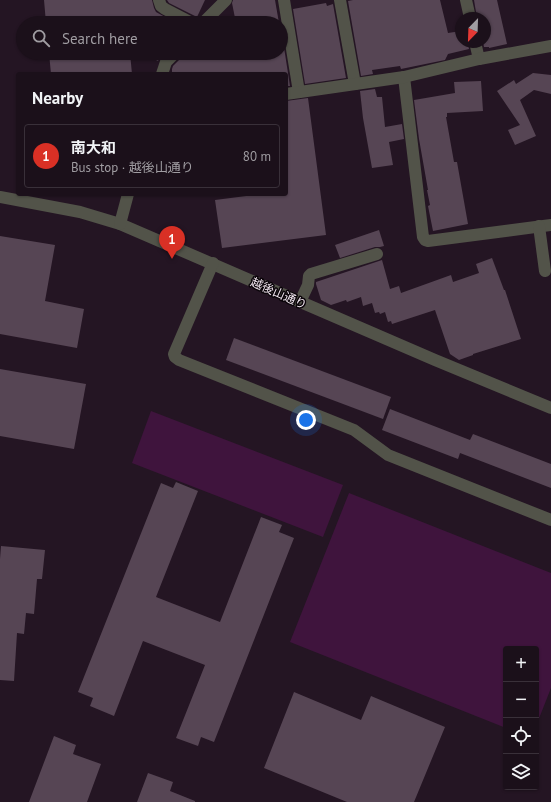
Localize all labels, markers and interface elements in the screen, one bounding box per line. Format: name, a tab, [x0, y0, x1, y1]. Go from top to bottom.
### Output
north arrow	[455, 12, 491, 48]
search box	[16, 16, 288, 60]
icon: search	[30, 27, 52, 49]
text: Search here	[62, 29, 138, 48]
text: Nearby	[32, 87, 83, 109]
text: 南大和	[71, 138, 116, 157]
text: 1	[42, 148, 50, 165]
text: 80 m	[243, 148, 271, 165]
text: Bus stop · 越後山通り	[71, 159, 194, 176]
pin: 1	[159, 226, 185, 259]
street label: 越後山通り	[249, 274, 309, 312]
your location	[296, 410, 316, 430]
map controls	[503, 646, 539, 790]
button: +	[503, 646, 539, 682]
button: −	[503, 682, 539, 718]
button: locate	[503, 718, 539, 754]
button: layers	[503, 754, 539, 790]

